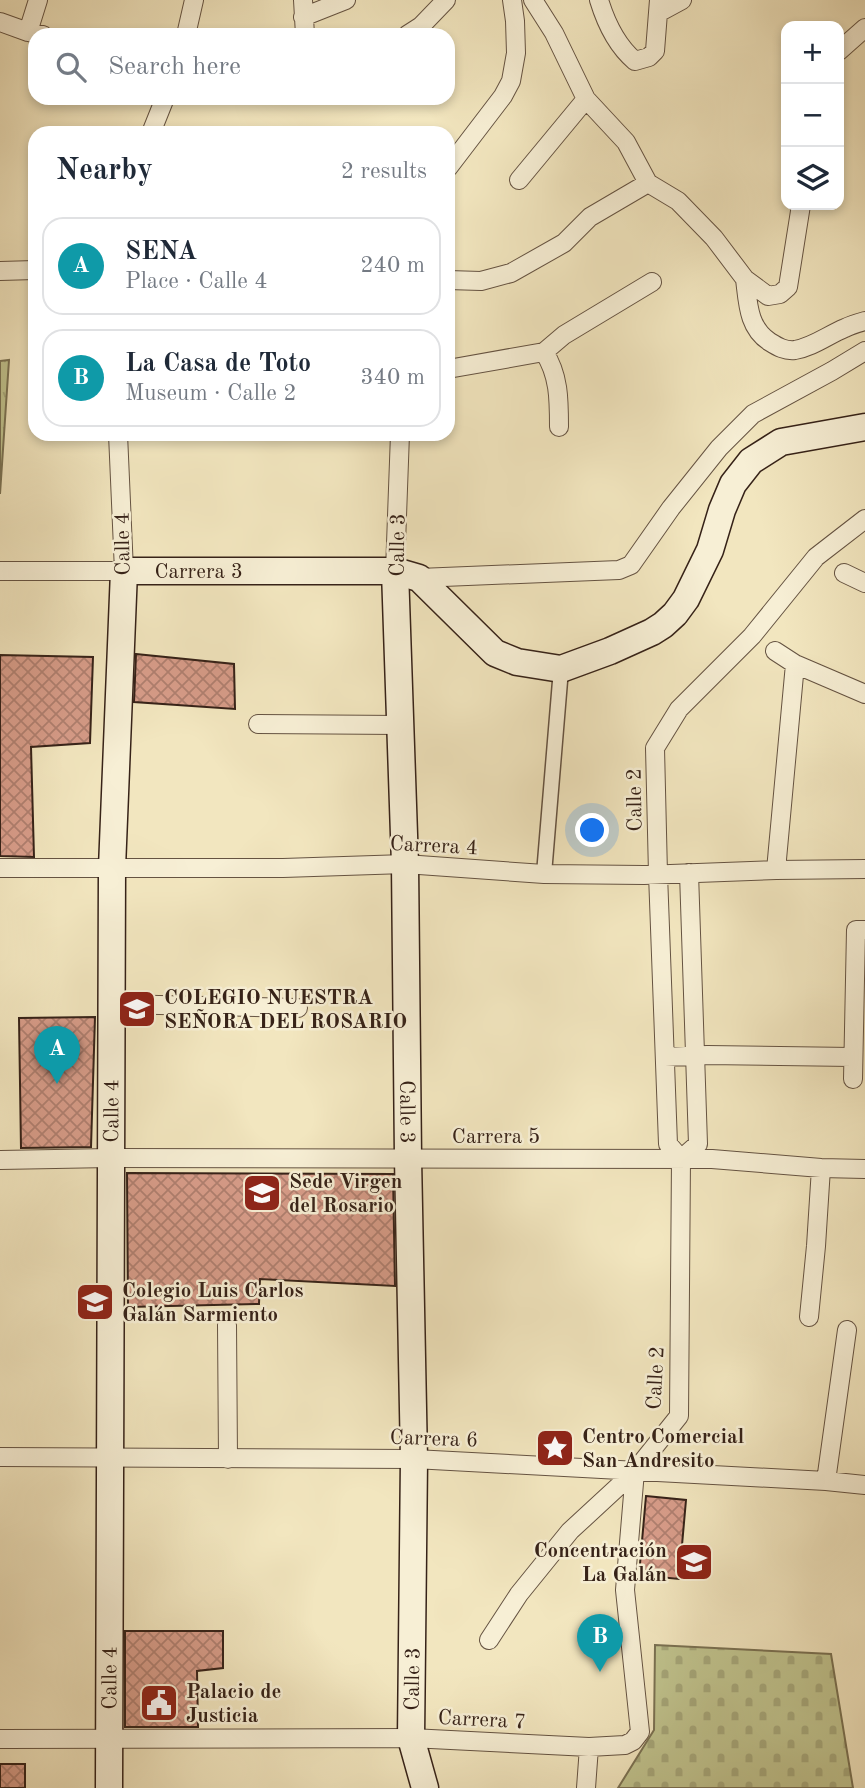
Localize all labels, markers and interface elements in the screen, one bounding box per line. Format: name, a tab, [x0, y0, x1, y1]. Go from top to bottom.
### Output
map controls	[781, 21, 844, 210]
button: +	[781, 21, 844, 84]
search box	[28, 28, 455, 105]
icon: search	[52, 48, 90, 86]
text: Search here	[108, 54, 241, 80]
button: −	[781, 84, 844, 147]
button: layers	[781, 147, 844, 210]
text: Nearby	[56, 156, 153, 186]
text: 2 results	[341, 160, 427, 183]
text: SENA	[125, 239, 197, 265]
text: A	[72, 254, 90, 277]
text: 240 m	[360, 254, 425, 277]
text: Place · Calle 4	[125, 270, 268, 293]
text: La Casa de Toto	[125, 351, 311, 377]
text: B	[73, 366, 89, 389]
text: 340 m	[360, 366, 425, 389]
text: Museum · Calle 2	[125, 382, 297, 405]
street label: Calle 4	[112, 512, 135, 576]
street label: Calle 3	[387, 513, 410, 577]
street label: Carrera 3	[155, 562, 243, 583]
street label: Calle 2	[624, 768, 647, 832]
your location	[575, 813, 609, 847]
street label: Carrera 4	[389, 834, 479, 859]
school or university icon: COLEGIO NUESTRA SEÑORA DEL ROSARIO	[116, 988, 158, 1030]
place label: COLEGIO NUESTRA SEÑORA DEL ROSARIO	[164, 988, 407, 1033]
pin: A	[34, 1026, 80, 1084]
street label: Calle 4	[102, 1079, 123, 1143]
street label: Calle 3	[395, 1080, 417, 1144]
street label: Carrera 5	[452, 1127, 540, 1148]
school or university icon: Sede Virgen del Rosario	[241, 1172, 283, 1214]
place label: Sede Virgen del Rosario	[289, 1172, 402, 1217]
school or university icon: Colegio Luis Carlos Galán Sarmiento	[74, 1281, 116, 1323]
place label: Colegio Luis Carlos Galán Sarmiento	[122, 1281, 304, 1326]
street label: Calle 2	[644, 1346, 669, 1410]
street label: Carrera 6	[389, 1427, 478, 1452]
place icon: Centro Comercial San Andresito	[534, 1427, 576, 1469]
place label: Centro Comercial San Andresito	[582, 1427, 744, 1472]
place label: Concentración La Galán	[534, 1541, 667, 1586]
school or university icon: Concentración La Galán	[673, 1541, 715, 1583]
pin: B	[577, 1614, 623, 1672]
street label: Calle 4	[100, 1646, 121, 1710]
street label: Calle 3	[402, 1647, 425, 1711]
public building icon: Palacio de Justicia	[138, 1682, 180, 1724]
place label: Palacio de Justicia	[186, 1682, 281, 1727]
street label: Carrera 7	[437, 1708, 527, 1733]

